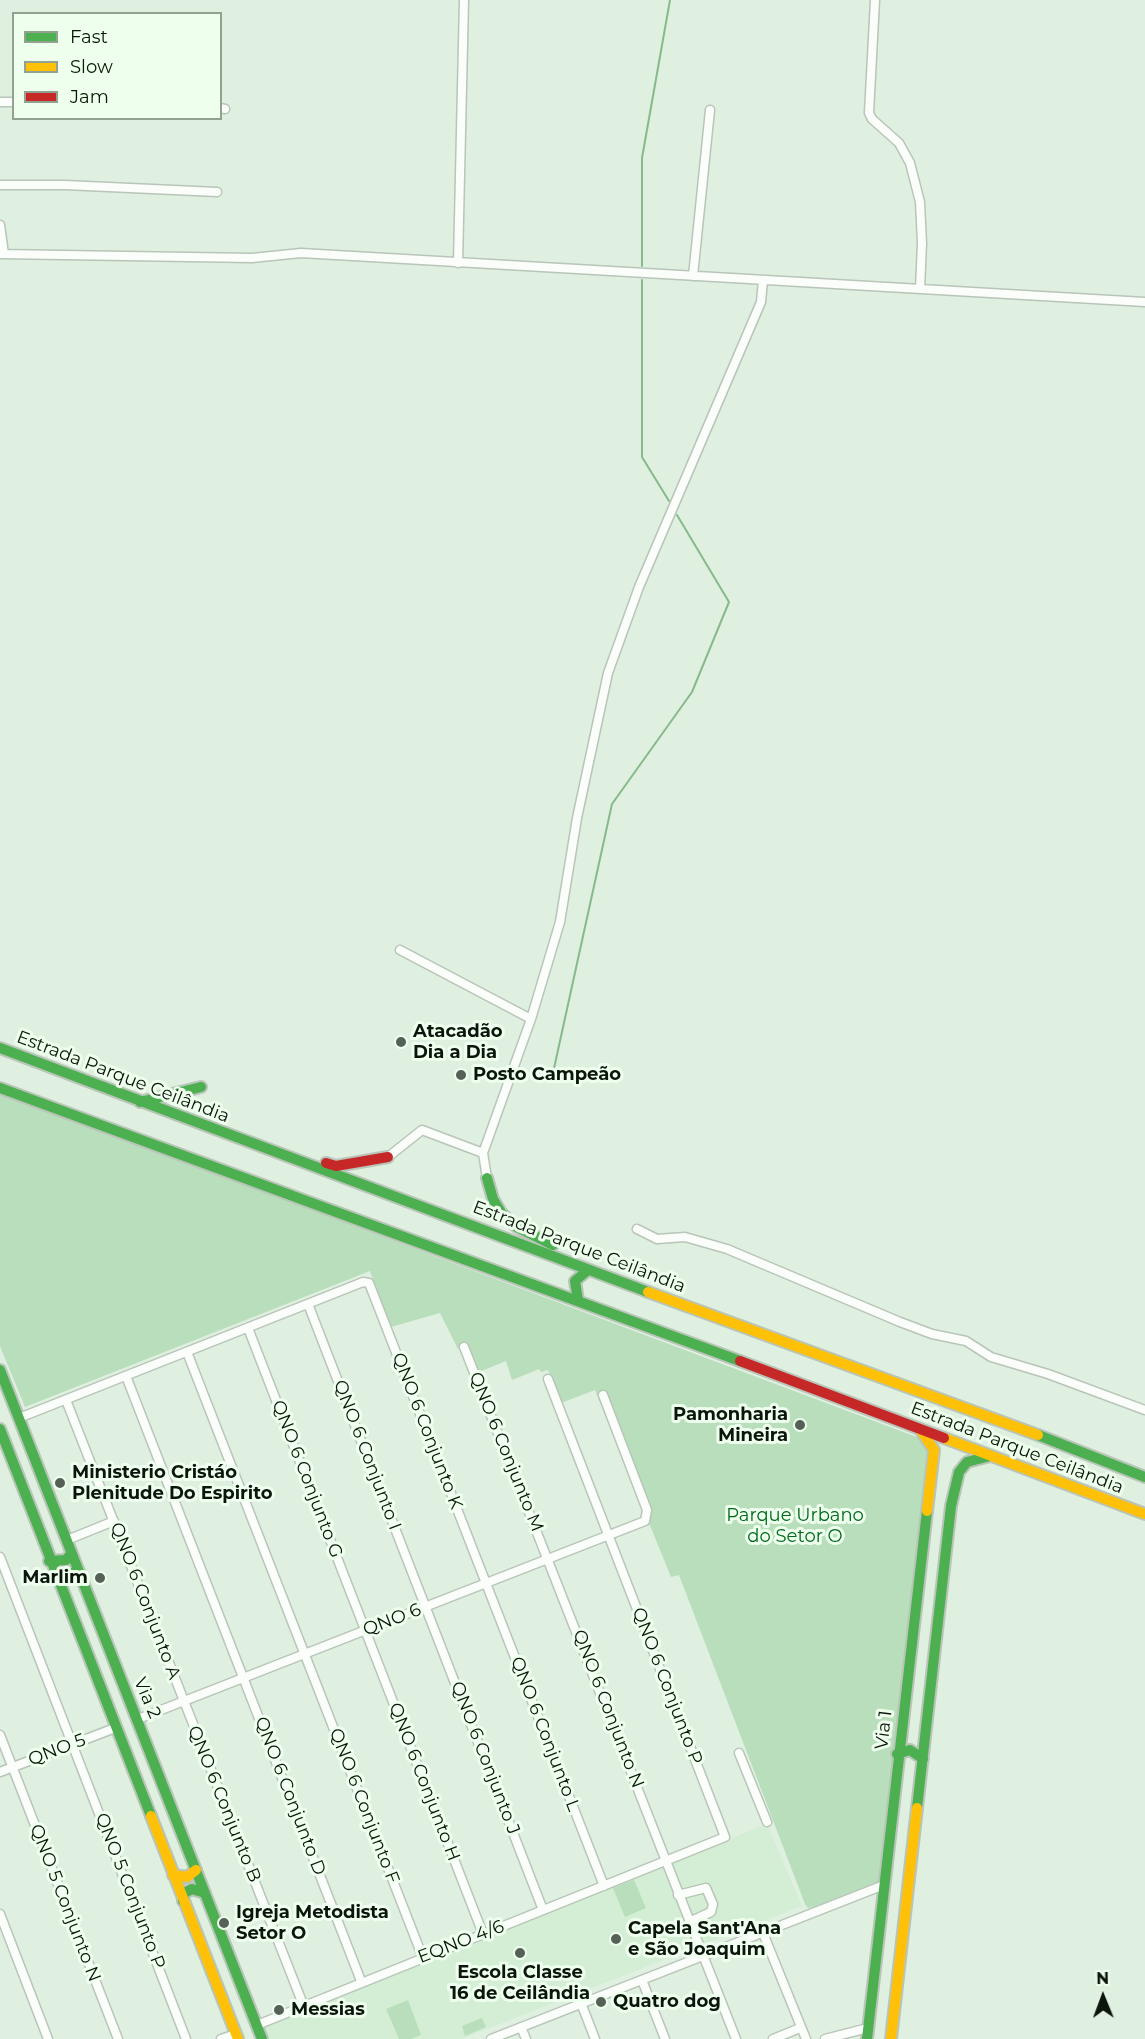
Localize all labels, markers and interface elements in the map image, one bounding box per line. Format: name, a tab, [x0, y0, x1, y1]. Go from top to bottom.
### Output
legend	[12, 12, 222, 120]
text: Fast	[70, 26, 108, 48]
text: Slow	[70, 56, 113, 78]
text: Jam	[70, 86, 109, 108]
place label: Atacadão Dia a Dia	[413, 1021, 503, 1064]
street label: Estrada Parque Ceilândia	[14, 1026, 232, 1128]
marker: Atacadão Dia a Dia	[394, 1035, 408, 1049]
place label: Posto Campeão	[473, 1064, 621, 1086]
marker: Posto Campeão	[454, 1068, 468, 1082]
street label: Estrada Parque Ceilândia	[470, 1196, 688, 1298]
street label: QNO 6 Conjunto K	[387, 1350, 467, 1512]
street label: QNO 6 Conjunto M	[464, 1369, 548, 1535]
street label: QNO 6 Conjunto I	[328, 1377, 406, 1533]
street label: QNO 6 Conjunto G	[267, 1397, 347, 1561]
street label: Estrada Parque Ceilândia	[908, 1397, 1126, 1499]
place label: Pamonharia Mineira	[673, 1404, 788, 1446]
marker: Pamonharia Mineira	[793, 1418, 807, 1432]
place label: Ministerio Cristáo Plenitude Do Espirito	[72, 1462, 273, 1504]
marker: Ministerio Cristáo Plenitude Do Espirito	[53, 1476, 67, 1490]
park label: Parque Urbano do Setor O	[726, 1505, 864, 1547]
street label: QNO 6 Conjunto A	[105, 1520, 185, 1682]
place label: Marlim	[22, 1567, 88, 1589]
marker: Marlim	[93, 1571, 107, 1585]
street label: QNO 6	[360, 1599, 424, 1641]
street label: QNO 6 Conjunto P	[627, 1605, 707, 1767]
street label: QNO 6 Conjunto N	[568, 1627, 648, 1791]
street label: QNO 6 Conjunto L	[506, 1654, 584, 1814]
street label: Via 2	[129, 1674, 165, 1722]
street label: QNO 6 Conjunto J	[446, 1678, 524, 1838]
street label: QNO 6 Conjunto H	[384, 1700, 464, 1864]
street label: Via 1	[871, 1709, 897, 1751]
street label: QNO 6 Conjunto D	[250, 1714, 330, 1878]
street label: QNO 6 Conjunto B	[183, 1723, 265, 1885]
street label: QNO 6 Conjunto F	[324, 1725, 404, 1887]
street label: QNO 5	[25, 1729, 89, 1771]
street label: QNO 5 Conjunto P	[90, 1810, 170, 1972]
street label: QNO 5 Conjunto N	[25, 1821, 105, 1985]
place label: Igreja Metodista Setor O	[236, 1902, 389, 1944]
marker: Igreja Metodista Setor O	[217, 1916, 231, 1930]
street label: EQNO 4/6	[415, 1916, 507, 1968]
place label: Capela Sant'Ana e São Joaquim	[628, 1918, 781, 1960]
marker: Capela Sant'Ana e São Joaquim	[609, 1932, 623, 1946]
marker: Escola Classe 16 de Ceilândia	[513, 1946, 527, 1960]
place label: Escola Classe 16 de Ceilândia	[450, 1962, 590, 2004]
north arrow	[1073, 1967, 1133, 2027]
text: N	[1096, 1969, 1109, 1988]
place label: Quatro dog	[613, 1991, 721, 2013]
marker: Quatro dog	[594, 1995, 608, 2009]
place label: Messias	[291, 1999, 365, 2021]
marker: Messias	[272, 2003, 286, 2017]

